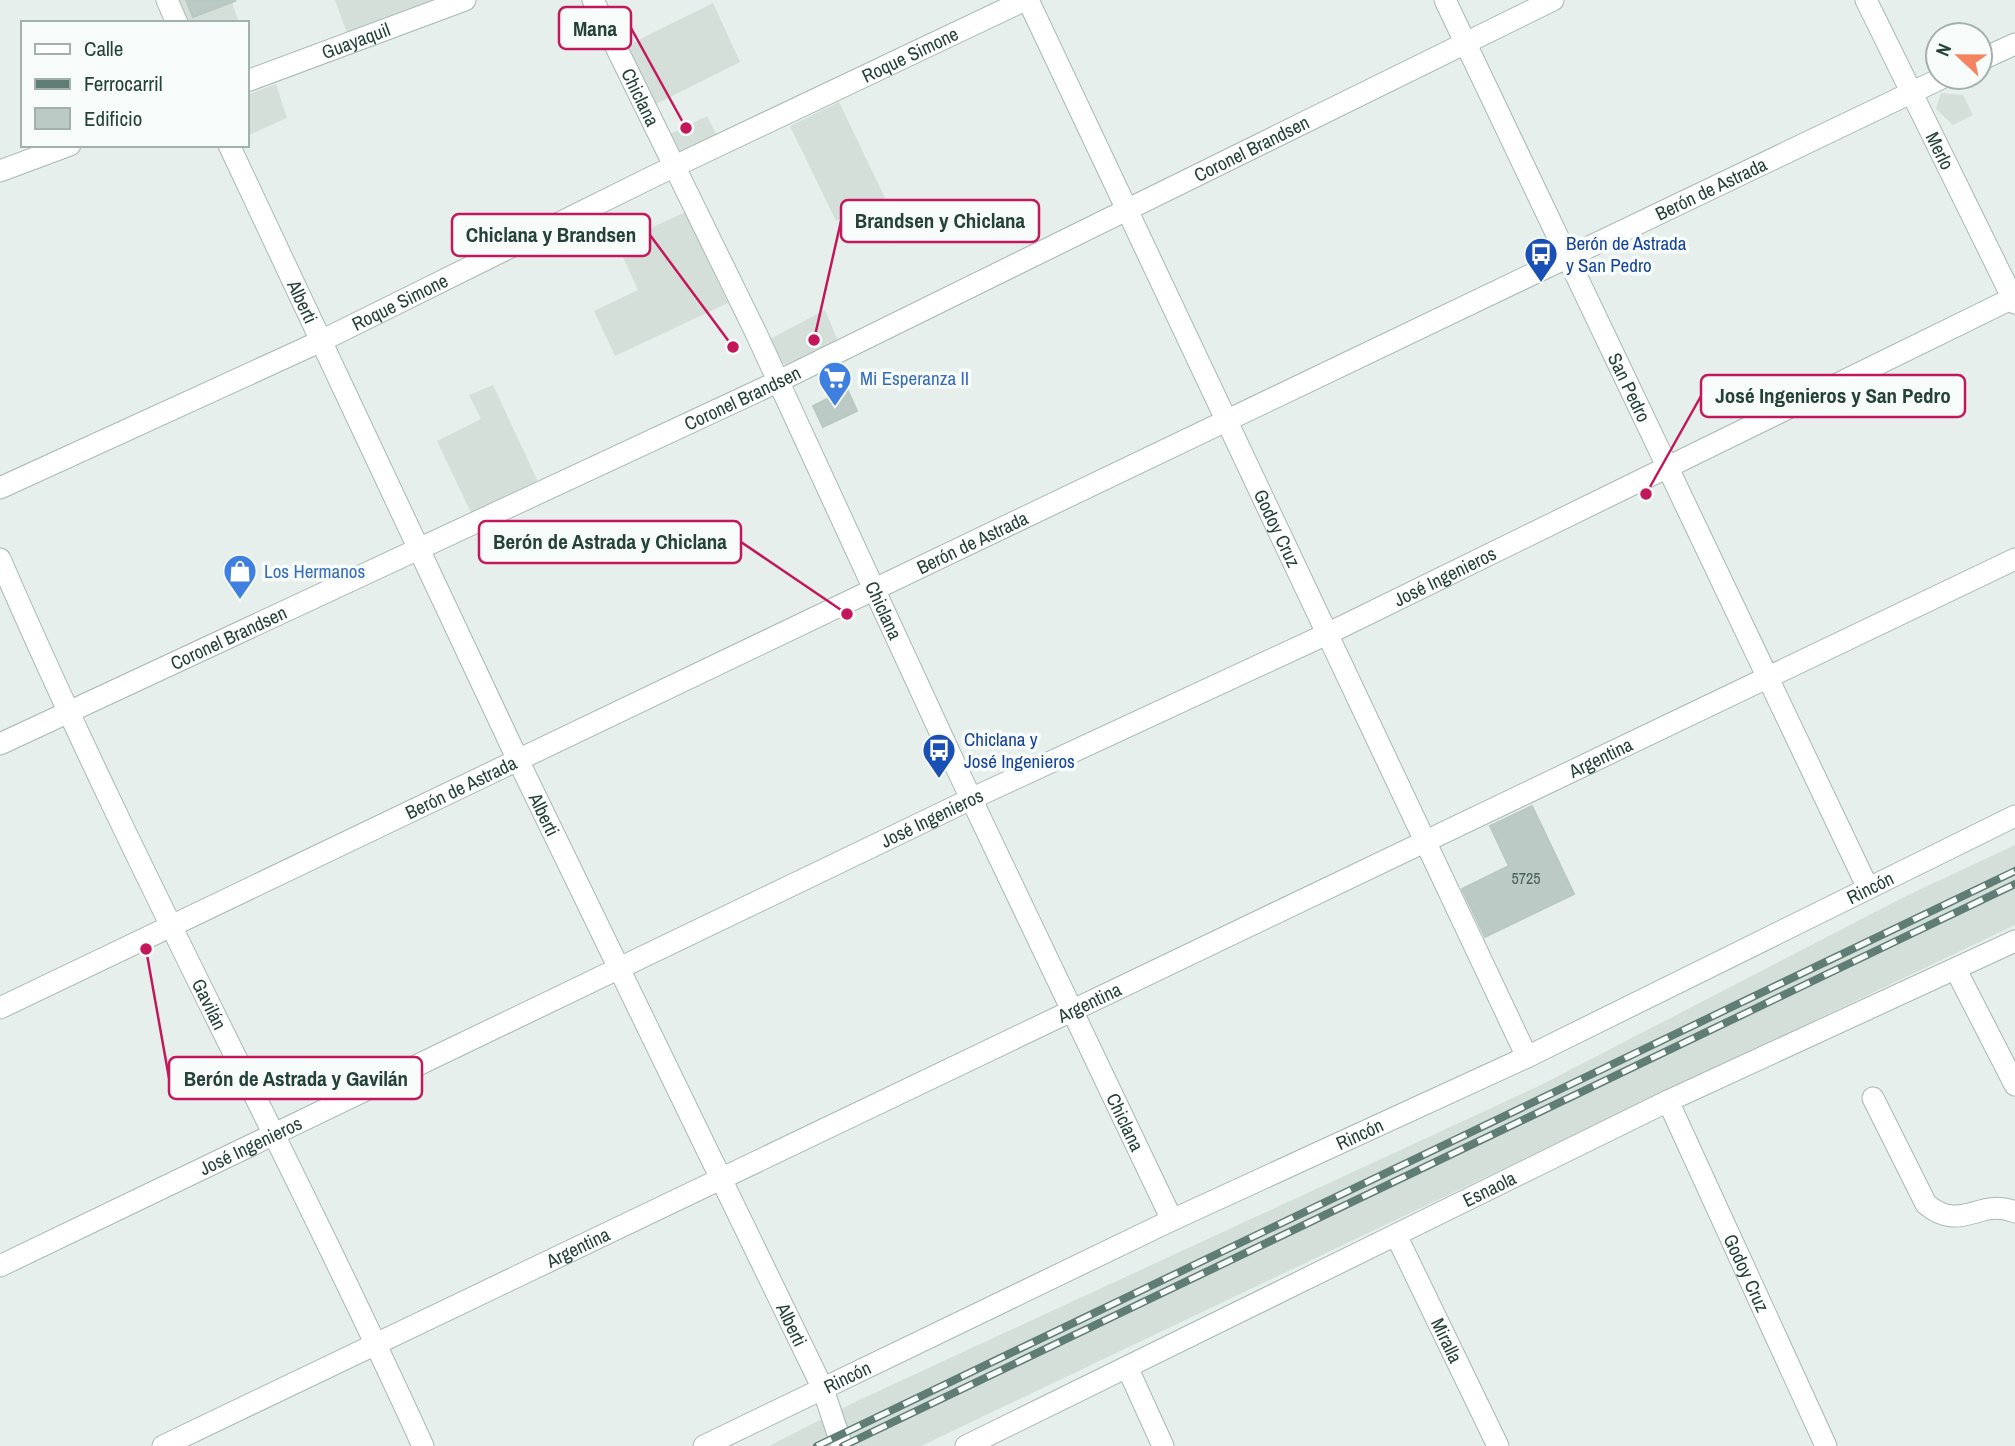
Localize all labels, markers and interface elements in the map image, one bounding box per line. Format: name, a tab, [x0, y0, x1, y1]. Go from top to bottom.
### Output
callout: Mana	[559, 7, 631, 49]
text: Mana	[573, 14, 617, 43]
street label: Guayaquil	[318, 16, 394, 65]
legend	[21, 21, 248, 147]
street label: Roque Simone	[857, 21, 963, 89]
north arrow	[1924, 21, 1994, 91]
text: Calle	[84, 34, 123, 63]
text: N	[1929, 40, 1957, 60]
street label: Chiclana	[615, 64, 666, 131]
text: Ferrocarril	[84, 69, 163, 98]
text: Edificio	[84, 104, 142, 133]
street label: Coronel Brandsen	[1189, 109, 1314, 188]
street label: Merlo	[1920, 128, 1960, 174]
street label: Berón de Astrada	[1651, 151, 1771, 226]
callout: Brandsen y Chiclana	[841, 200, 1039, 242]
text: Brandsen y Chiclana	[855, 206, 1026, 235]
callout: Chiclana y Brandsen	[452, 214, 650, 256]
text: Chiclana y Brandsen	[466, 220, 636, 249]
place label: Berón de Astrada y San Pedro	[1566, 230, 1687, 278]
bus stop icon: Berón de Astrada y San Pedro	[1522, 235, 1560, 284]
street label: Roque Simone	[347, 267, 452, 337]
street label: Alberti	[281, 275, 324, 328]
street label: San Pedro	[1602, 348, 1657, 426]
street label: Coronel Brandsen	[680, 359, 805, 436]
supermarket icon: Mi Esperanza II	[816, 359, 854, 408]
place label: Mi Esperanza II	[860, 365, 969, 391]
callout: José Ingenieros y San Pedro	[1701, 375, 1965, 417]
text: José Ingenieros y San Pedro	[1715, 381, 1951, 410]
street label: Godoy Cruz	[1248, 485, 1307, 571]
street label: Berón de Astrada	[912, 504, 1033, 580]
callout: Berón de Astrada y Chiclana	[479, 521, 741, 563]
text: Berón de Astrada y Chiclana	[493, 527, 727, 556]
street label: José Ingenieros	[1389, 540, 1501, 612]
shop icon: Los Hermanos	[221, 552, 259, 601]
place label: Los Hermanos	[264, 558, 366, 584]
street label: Chiclana	[859, 577, 909, 644]
street label: Coronel Brandsen	[166, 599, 291, 676]
place label: Chiclana y José Ingenieros	[964, 726, 1075, 774]
bus stop icon: Chiclana y José Ingenieros	[920, 731, 958, 780]
street label: Argentina	[1564, 731, 1637, 784]
street label: Berón de Astrada	[401, 749, 521, 825]
street label: José Ingenieros	[876, 782, 988, 854]
street label: Alberti	[522, 788, 566, 840]
street label: Rincón	[1842, 865, 1898, 910]
house number: 5725	[1511, 867, 1541, 889]
street label: Gavilán	[186, 974, 233, 1034]
street label: Argentina	[1052, 976, 1126, 1029]
callout: Berón de Astrada y Gavilán	[169, 1057, 422, 1099]
text: Berón de Astrada y Gavilán	[184, 1064, 408, 1093]
street label: Chiclana	[1100, 1089, 1150, 1156]
street label: José Ingenieros	[195, 1110, 306, 1181]
street label: Rincón	[1332, 1112, 1387, 1156]
street label: Esnaola	[1458, 1165, 1521, 1213]
street label: Argentina	[541, 1221, 614, 1274]
street label: Godoy Cruz	[1718, 1230, 1776, 1316]
street label: Alberti	[770, 1298, 813, 1351]
street label: Miralla	[1425, 1314, 1469, 1367]
street label: Rincón	[819, 1354, 875, 1399]

